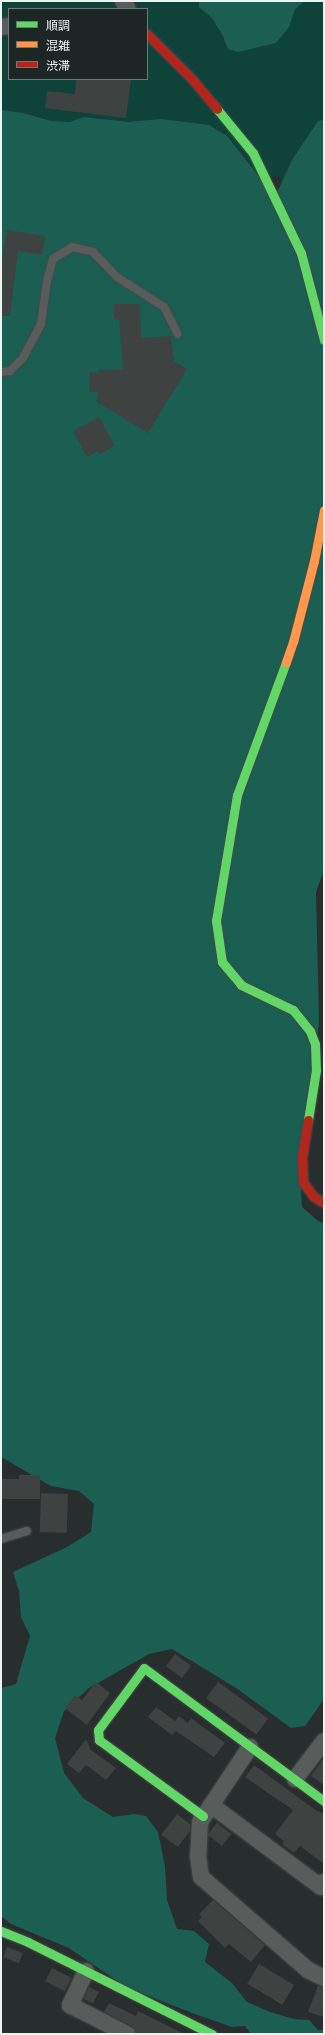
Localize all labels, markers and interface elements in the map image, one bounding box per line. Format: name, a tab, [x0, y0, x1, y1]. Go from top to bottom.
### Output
legend	[8, 8, 148, 80]
text: 順調	[46, 19, 70, 33]
text: 混雑	[46, 39, 70, 53]
text: 渋滞	[46, 59, 70, 73]

